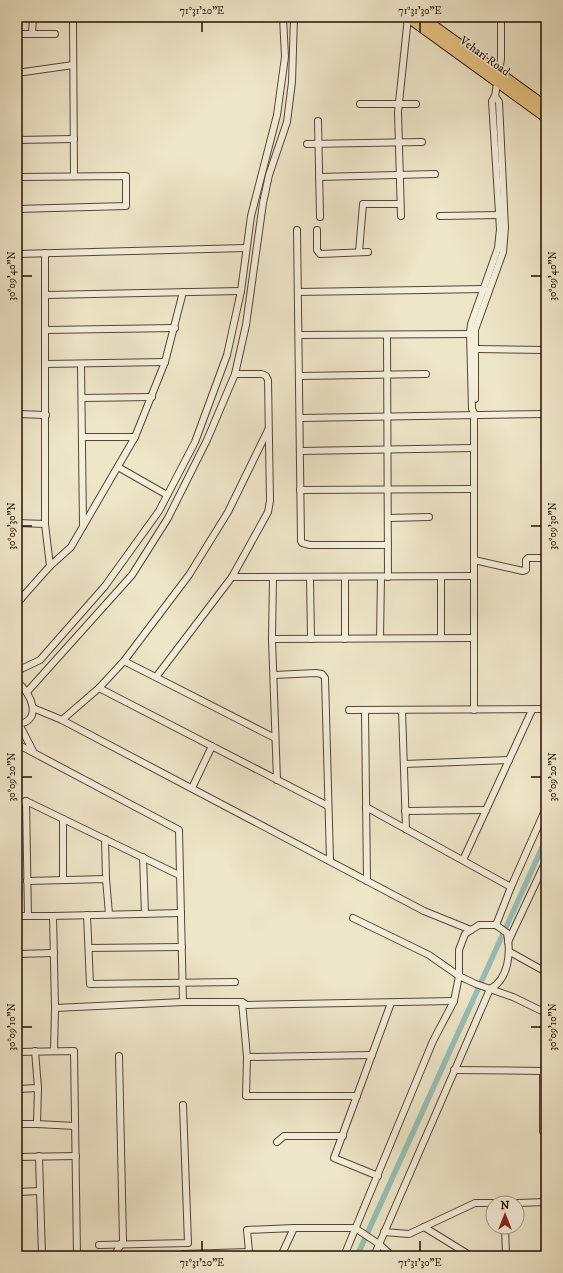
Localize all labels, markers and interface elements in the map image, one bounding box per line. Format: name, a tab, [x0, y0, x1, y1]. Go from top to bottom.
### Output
text: 71°31'20"E	[180, 5, 224, 17]
text: 71°31'30"E	[398, 5, 442, 17]
street label: Vehari Road	[456, 33, 513, 80]
text: 30°09'40"N	[6, 251, 18, 301]
text: 30°09'40"N	[547, 251, 559, 301]
text: 30°09'30"N	[6, 502, 18, 550]
text: 30°09'30"N	[547, 502, 559, 550]
text: 30°09'20"N	[6, 753, 18, 801]
text: 30°09'20"N	[547, 753, 559, 801]
text: 30°09'10"N	[6, 1003, 18, 1051]
text: 30°09'10"N	[547, 1003, 559, 1051]
north arrow	[485, 1195, 525, 1235]
text: N	[500, 1199, 510, 1213]
text: 71°31'20"E	[180, 1257, 224, 1269]
text: 71°31'30"E	[398, 1257, 442, 1269]

